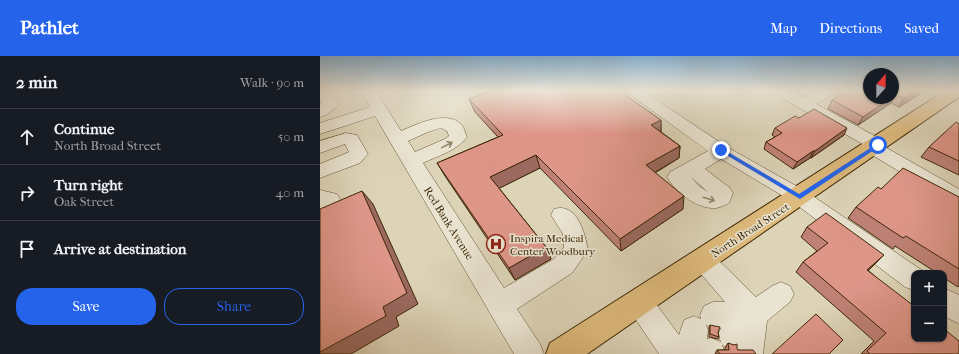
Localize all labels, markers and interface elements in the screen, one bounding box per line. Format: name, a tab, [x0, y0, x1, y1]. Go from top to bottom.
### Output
text: Pathlet	[20, 17, 79, 39]
text: Map	[770, 20, 797, 37]
text: Directions	[819, 20, 882, 37]
text: Saved	[904, 20, 939, 37]
north arrow	[863, 68, 899, 104]
text: 2 min	[16, 72, 57, 92]
text: Walk · 90 m	[240, 75, 304, 90]
text: Continue	[54, 120, 114, 138]
icon: ahead	[16, 126, 38, 148]
text: 50 m	[278, 129, 304, 144]
route start	[869, 136, 887, 154]
text: North Broad Street	[54, 138, 161, 153]
one-way arrow	[440, 141, 452, 148]
route end	[712, 141, 730, 159]
text: Turn right	[54, 176, 123, 194]
icon: right	[16, 182, 38, 204]
street label: Red Bank Avenue	[421, 184, 477, 263]
text: 40 m	[276, 185, 304, 200]
text: Oak Street	[54, 194, 114, 209]
one-way arrow	[702, 196, 715, 203]
street label: North Broad Street	[709, 200, 792, 261]
place label: Inspira Medical Center Woodbury	[510, 232, 596, 258]
hospital icon: Inspira Medical Center Woodbury	[485, 233, 507, 255]
icon: arrive	[16, 238, 38, 260]
text: Arrive at destination	[54, 240, 186, 258]
map controls	[911, 270, 947, 342]
button: +	[911, 270, 947, 306]
button: Save	[16, 288, 156, 325]
button: Share	[164, 288, 304, 325]
button: −	[911, 306, 947, 342]

